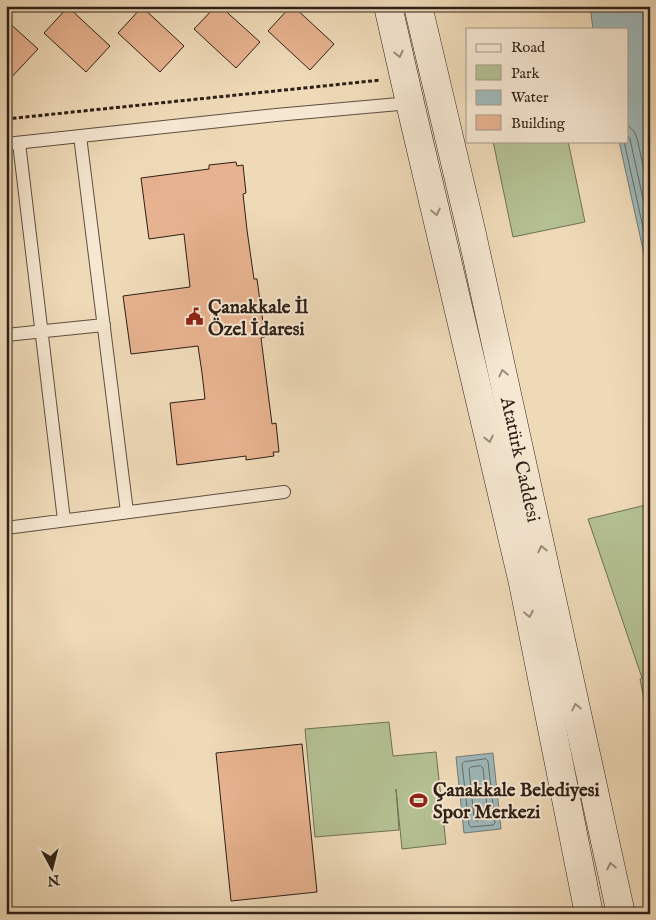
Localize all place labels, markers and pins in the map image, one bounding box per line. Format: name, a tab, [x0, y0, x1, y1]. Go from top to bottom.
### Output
place label: Çanakkale İl Özel İdaresi	[208, 295, 309, 342]
public building icon: Çanakkale İl Özel İdaresi	[184, 307, 204, 327]
place label: Çanakkale Belediyesi Spor Merkezi	[433, 779, 600, 825]
sports icon: Çanakkale Belediyesi Spor Merkezi	[409, 790, 429, 810]

